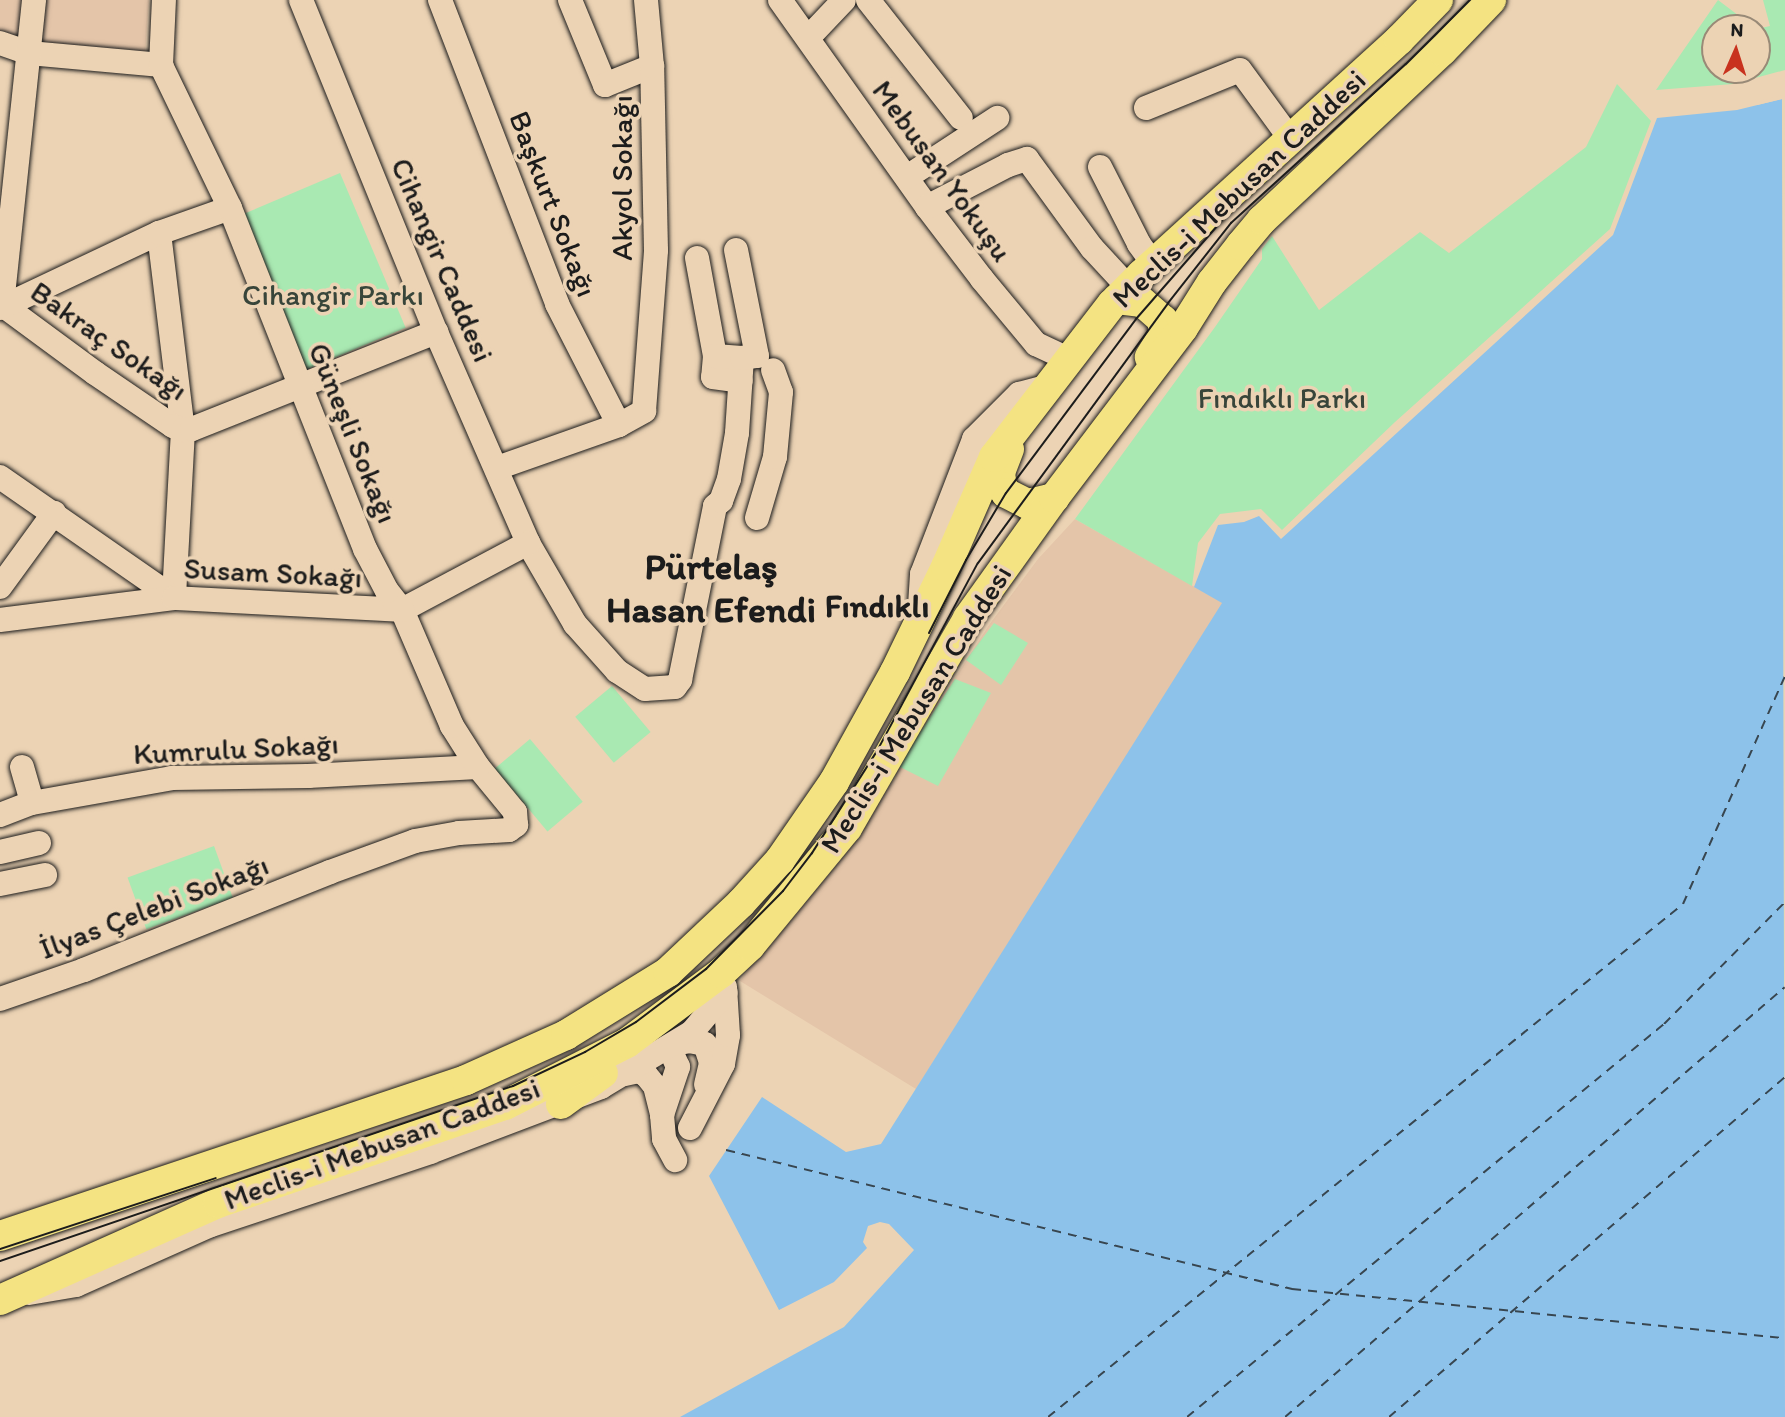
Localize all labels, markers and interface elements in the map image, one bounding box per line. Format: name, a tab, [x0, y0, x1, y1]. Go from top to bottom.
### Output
north arrow	[1701, 14, 1771, 84]
text: N	[1730, 18, 1744, 41]
street label: Meclis-i Mebusan Caddesi	[1105, 62, 1373, 316]
street label: Mebusan Yokuşu	[864, 73, 1020, 269]
street label: Akyol Sokağı	[604, 96, 640, 260]
street label: Başkurt Sokağı	[501, 106, 605, 302]
street label: Cihangir Caddesi	[383, 152, 501, 368]
street label: Bakraç Sokağı	[24, 274, 194, 408]
park label: Cihangir Parkı	[242, 277, 424, 313]
street label: Güneşli Sokağı	[301, 338, 405, 528]
park label: Fındıklı Parkı	[1198, 380, 1366, 416]
district label: Pürtelaş Hasan Efendi	[607, 545, 815, 632]
street label: Susam Sokağı	[183, 550, 363, 596]
street label: Meclis-i Mebusan Caddesi	[812, 558, 1020, 860]
district label: Fındıklı	[825, 586, 929, 626]
street label: Kumrulu Sokağı	[132, 726, 340, 772]
street label: İlyas Çelebi Sokağı	[35, 847, 273, 967]
street label: Meclis-i Mebusan Caddesi	[219, 1070, 545, 1218]

